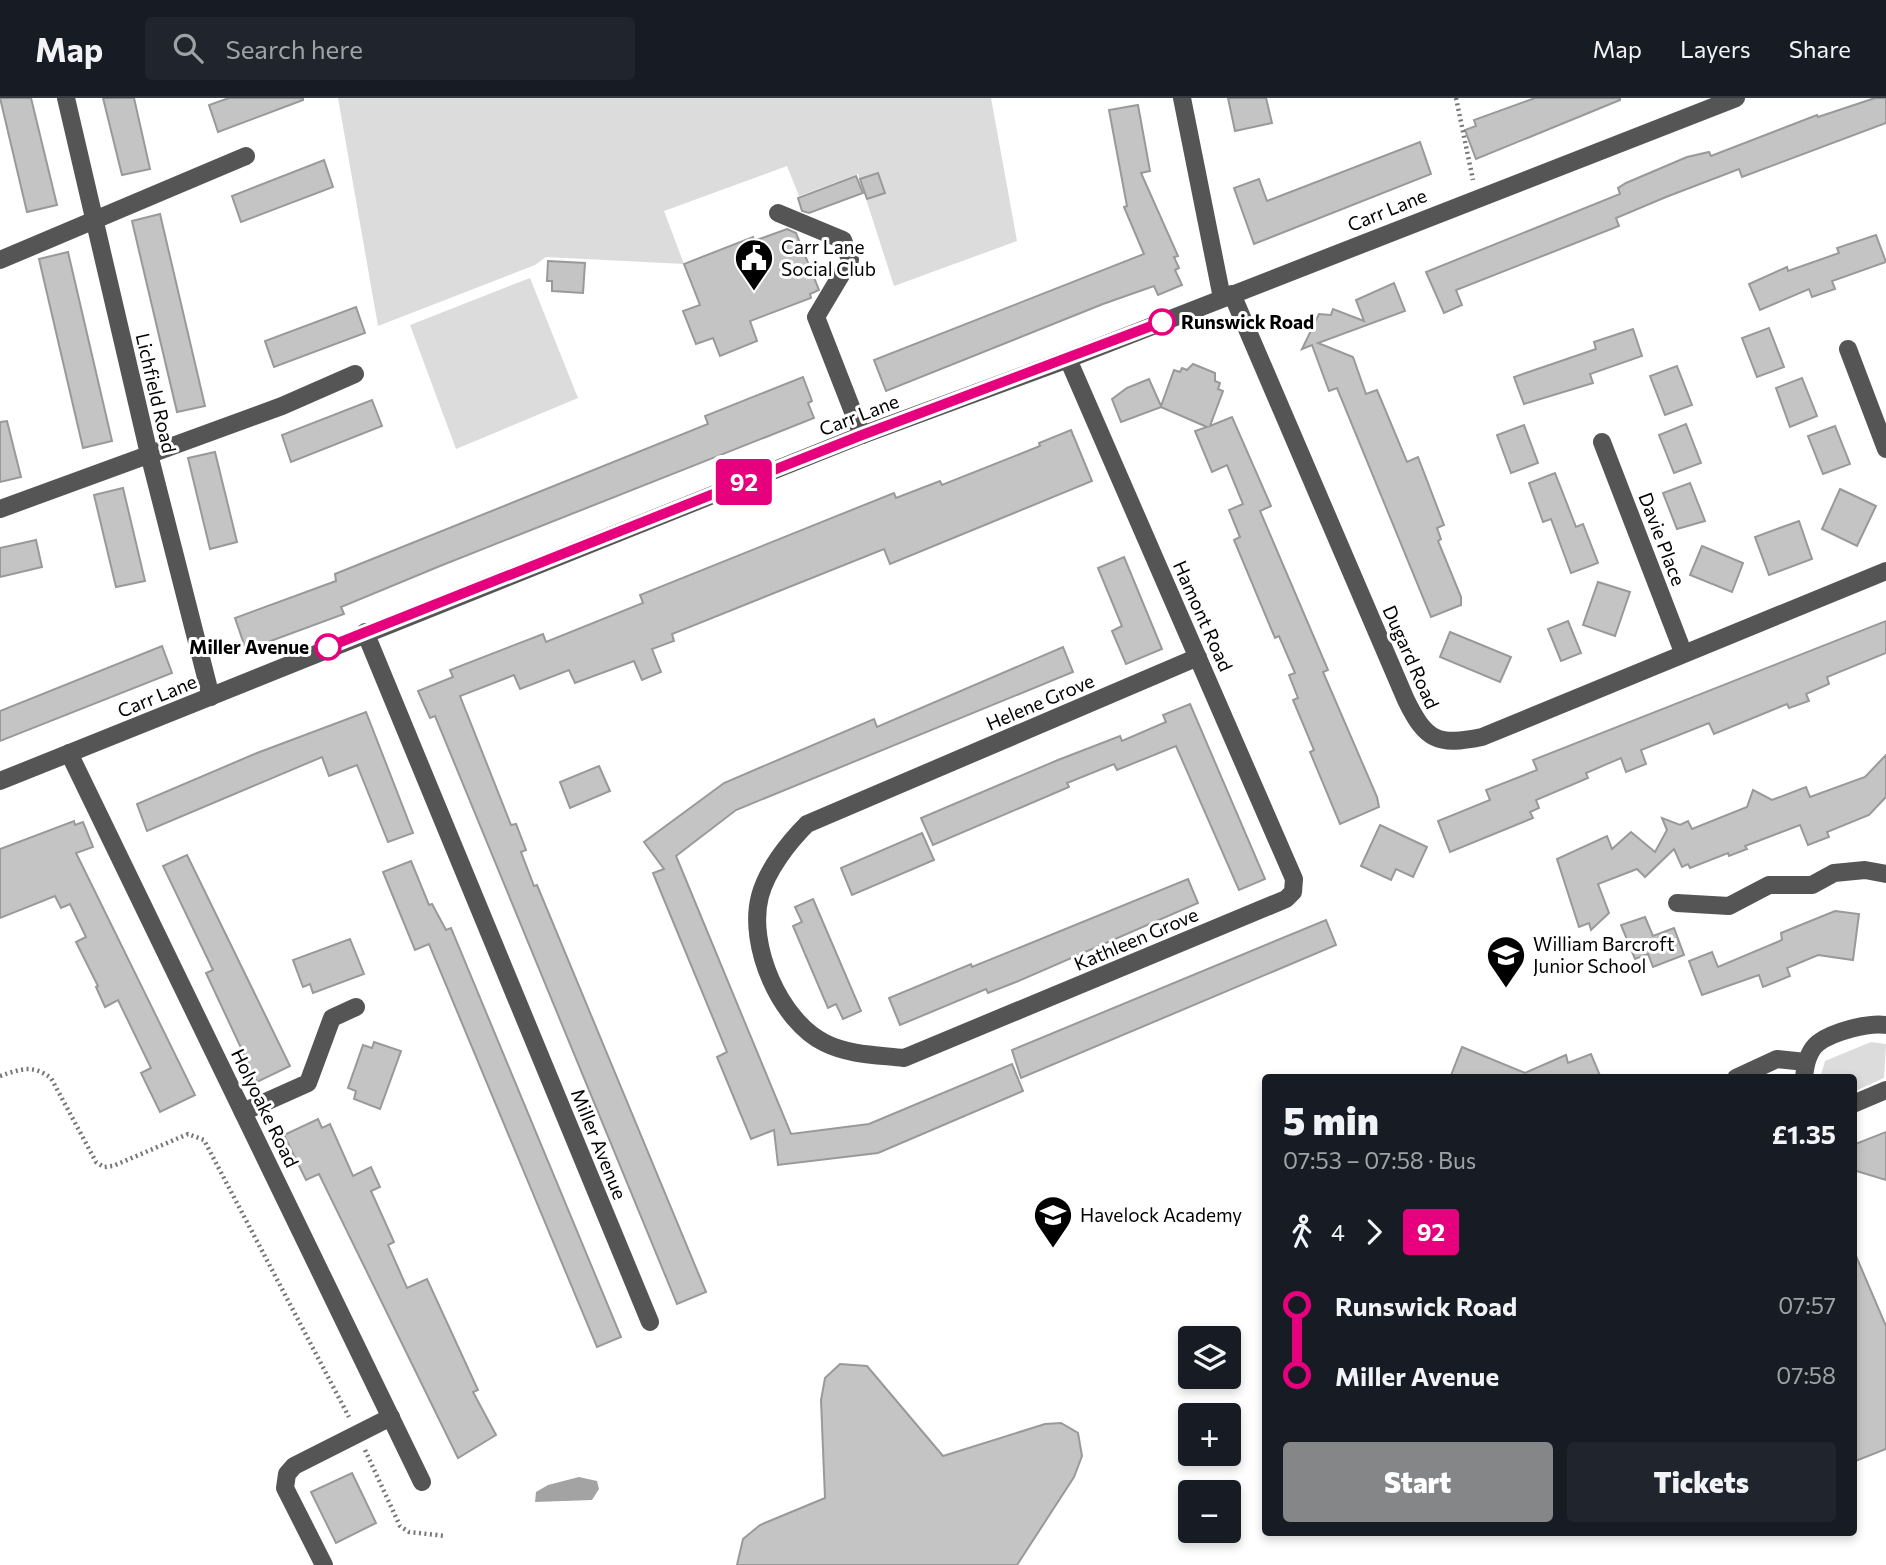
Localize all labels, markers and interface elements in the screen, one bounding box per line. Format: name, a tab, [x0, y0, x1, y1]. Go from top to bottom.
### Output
search box	[145, 17, 635, 80]
text: Map	[35, 28, 103, 69]
icon: search	[169, 29, 207, 67]
text: Search here	[225, 33, 363, 64]
text: Map	[1593, 34, 1642, 63]
text: Layers	[1680, 34, 1751, 63]
text: Share	[1789, 34, 1851, 63]
street label: Carr Lane	[1344, 183, 1430, 236]
place label: Carr Lane Social Club	[781, 235, 876, 280]
public building icon: Carr Lane Social Club	[733, 237, 775, 292]
marker: Runswick Road	[1149, 309, 1175, 335]
place label: Runswick Road	[1181, 310, 1314, 333]
street label: Lichfield Road	[132, 331, 181, 455]
street label: Carr Lane	[816, 389, 902, 440]
line badge: 92	[712, 459, 776, 505]
text: 92	[730, 467, 758, 496]
street label: Davie Place	[1634, 489, 1691, 589]
street label: Hamont Road	[1169, 557, 1238, 675]
street label: Dugard Road	[1378, 601, 1445, 712]
marker: Miller Avenue	[315, 634, 341, 660]
place label: Miller Avenue	[189, 635, 309, 658]
street label: Helene Grove	[982, 668, 1097, 735]
street label: Carr Lane	[114, 669, 200, 722]
street label: Kathleen Grove	[1070, 902, 1201, 975]
place label: William Barcroft Junior School	[1533, 932, 1675, 977]
school or university icon: William Barcroft Junior School	[1485, 934, 1527, 989]
street label: Holyoake Road	[227, 1045, 304, 1171]
street label: Miller Avenue	[567, 1085, 632, 1203]
text: 5 min	[1283, 1096, 1379, 1143]
text: £1.35	[1772, 1118, 1836, 1149]
text: 07:53 – 07:58 · Bus	[1283, 1146, 1476, 1174]
school or university icon: Havelock Academy	[1032, 1194, 1074, 1249]
place label: Havelock Academy	[1080, 1203, 1242, 1226]
icon: walk	[1283, 1213, 1321, 1251]
icon: forward	[1355, 1213, 1393, 1251]
text: 92	[1417, 1217, 1445, 1246]
text: 4	[1331, 1218, 1345, 1246]
text: Runswick Road	[1335, 1290, 1517, 1321]
text: 07:57	[1778, 1291, 1836, 1319]
map controls	[1178, 1326, 1241, 1543]
button: layers	[1178, 1326, 1241, 1389]
text: Miller Avenue	[1335, 1360, 1499, 1391]
text: 07:58	[1776, 1361, 1836, 1389]
button: +	[1178, 1403, 1241, 1466]
button: Start	[1283, 1442, 1553, 1522]
button: Tickets	[1567, 1442, 1836, 1522]
button: −	[1178, 1480, 1241, 1543]

